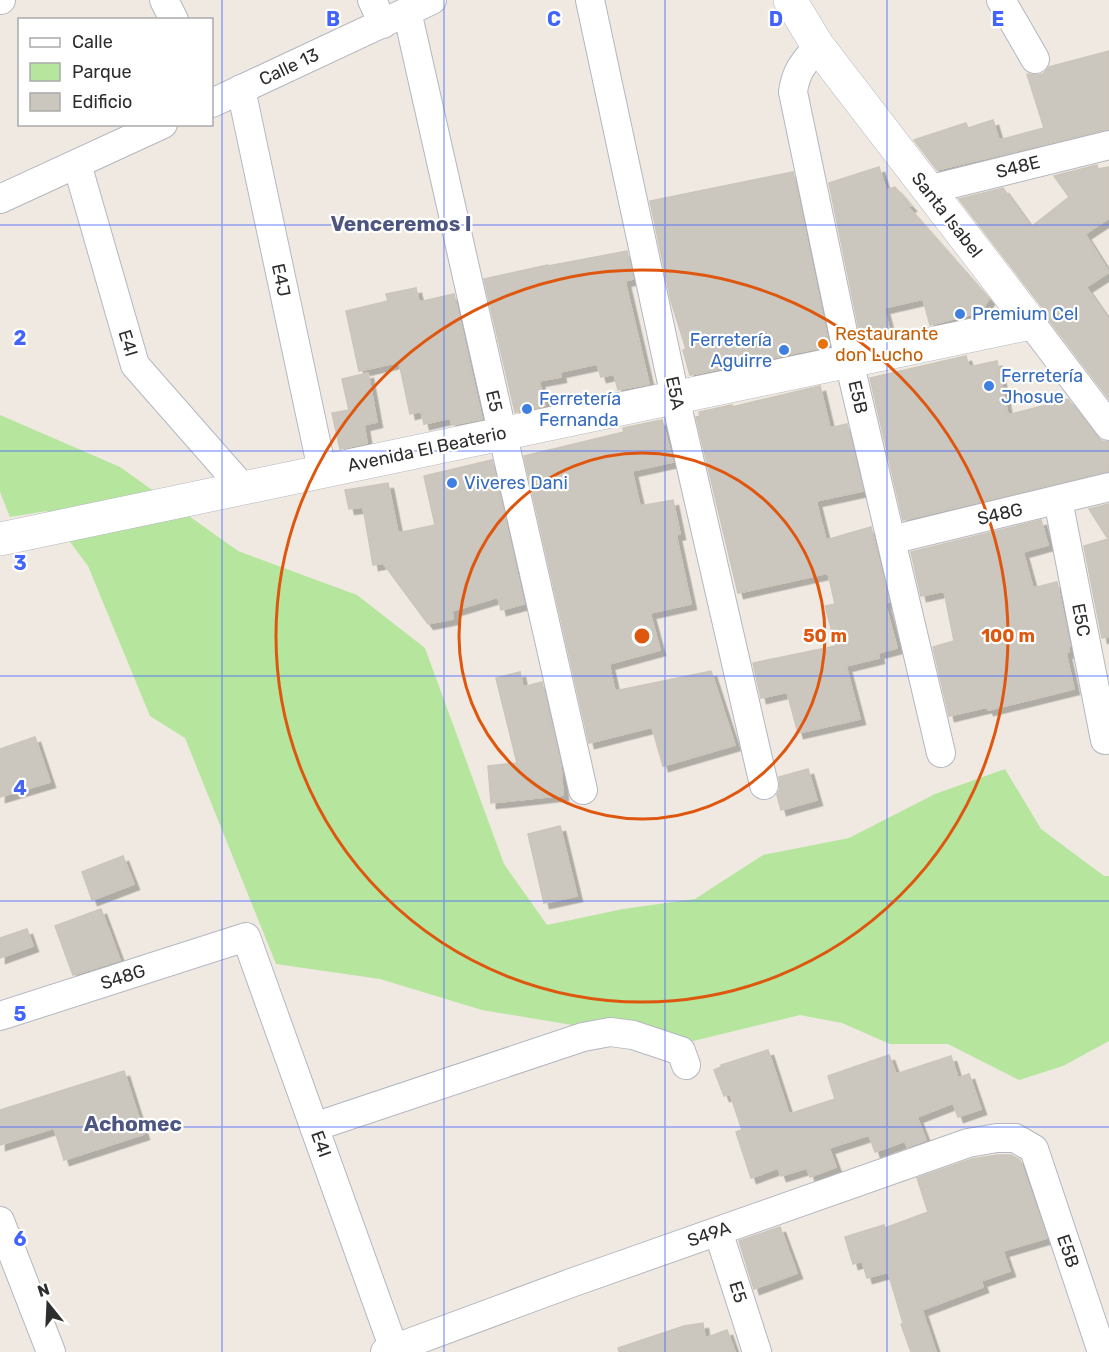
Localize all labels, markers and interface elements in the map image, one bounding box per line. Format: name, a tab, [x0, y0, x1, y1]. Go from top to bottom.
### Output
text: B	[326, 7, 340, 31]
text: C	[547, 7, 561, 31]
text: D	[769, 7, 783, 31]
text: E	[992, 7, 1004, 31]
legend	[18, 18, 213, 126]
text: Calle	[72, 31, 113, 53]
street label: Calle 13	[255, 44, 323, 90]
text: Parque	[72, 61, 132, 83]
text: Edificio	[72, 91, 132, 113]
street label: S48E	[994, 151, 1042, 183]
street label: Santa Isabel	[907, 168, 987, 262]
district label: Venceremos I	[330, 211, 472, 236]
street label: E4J	[267, 261, 295, 299]
place label: Premium Cel	[972, 303, 1078, 325]
marker: Premium Cel	[953, 307, 967, 321]
place label: Restaurante don Lucho	[835, 323, 938, 366]
text: 2	[14, 326, 27, 350]
street label: E4I	[114, 327, 142, 359]
place label: Ferretería Aguirre	[690, 329, 772, 372]
marker: Restaurante don Lucho	[816, 337, 830, 351]
marker: Ferretería Aguirre	[777, 343, 791, 357]
place label: Ferretería Jhosue	[1001, 365, 1083, 408]
street label: E5A	[661, 374, 689, 412]
street label: E5B	[843, 378, 873, 416]
marker: Ferretería Jhosue	[982, 379, 996, 393]
street label: E5	[481, 388, 507, 414]
place label: Ferretería Fernanda	[539, 388, 621, 431]
marker: Ferretería Fernanda	[520, 402, 534, 416]
street label: Avenida El Beaterio	[346, 421, 508, 477]
place label: Viveres Dani	[464, 472, 568, 494]
marker: Viveres Dani	[445, 476, 459, 490]
street label: S48G	[975, 498, 1025, 530]
text: 3	[13, 551, 27, 575]
street label: E5C	[1067, 601, 1095, 639]
text: 50 m	[803, 625, 847, 647]
text: 100 m	[981, 625, 1035, 647]
centre of rings	[632, 626, 652, 646]
text: 4	[13, 776, 27, 800]
street label: S48G	[98, 959, 148, 995]
text: 5	[14, 1002, 27, 1026]
district label: Achomec	[84, 1111, 182, 1136]
street label: E4I	[306, 1128, 336, 1160]
street label: S49A	[684, 1216, 734, 1252]
text: 6	[13, 1227, 27, 1251]
street label: E5B	[1052, 1232, 1084, 1270]
north arrow	[18, 1274, 78, 1334]
street label: E5	[724, 1278, 752, 1306]
text: N	[35, 1279, 52, 1301]

